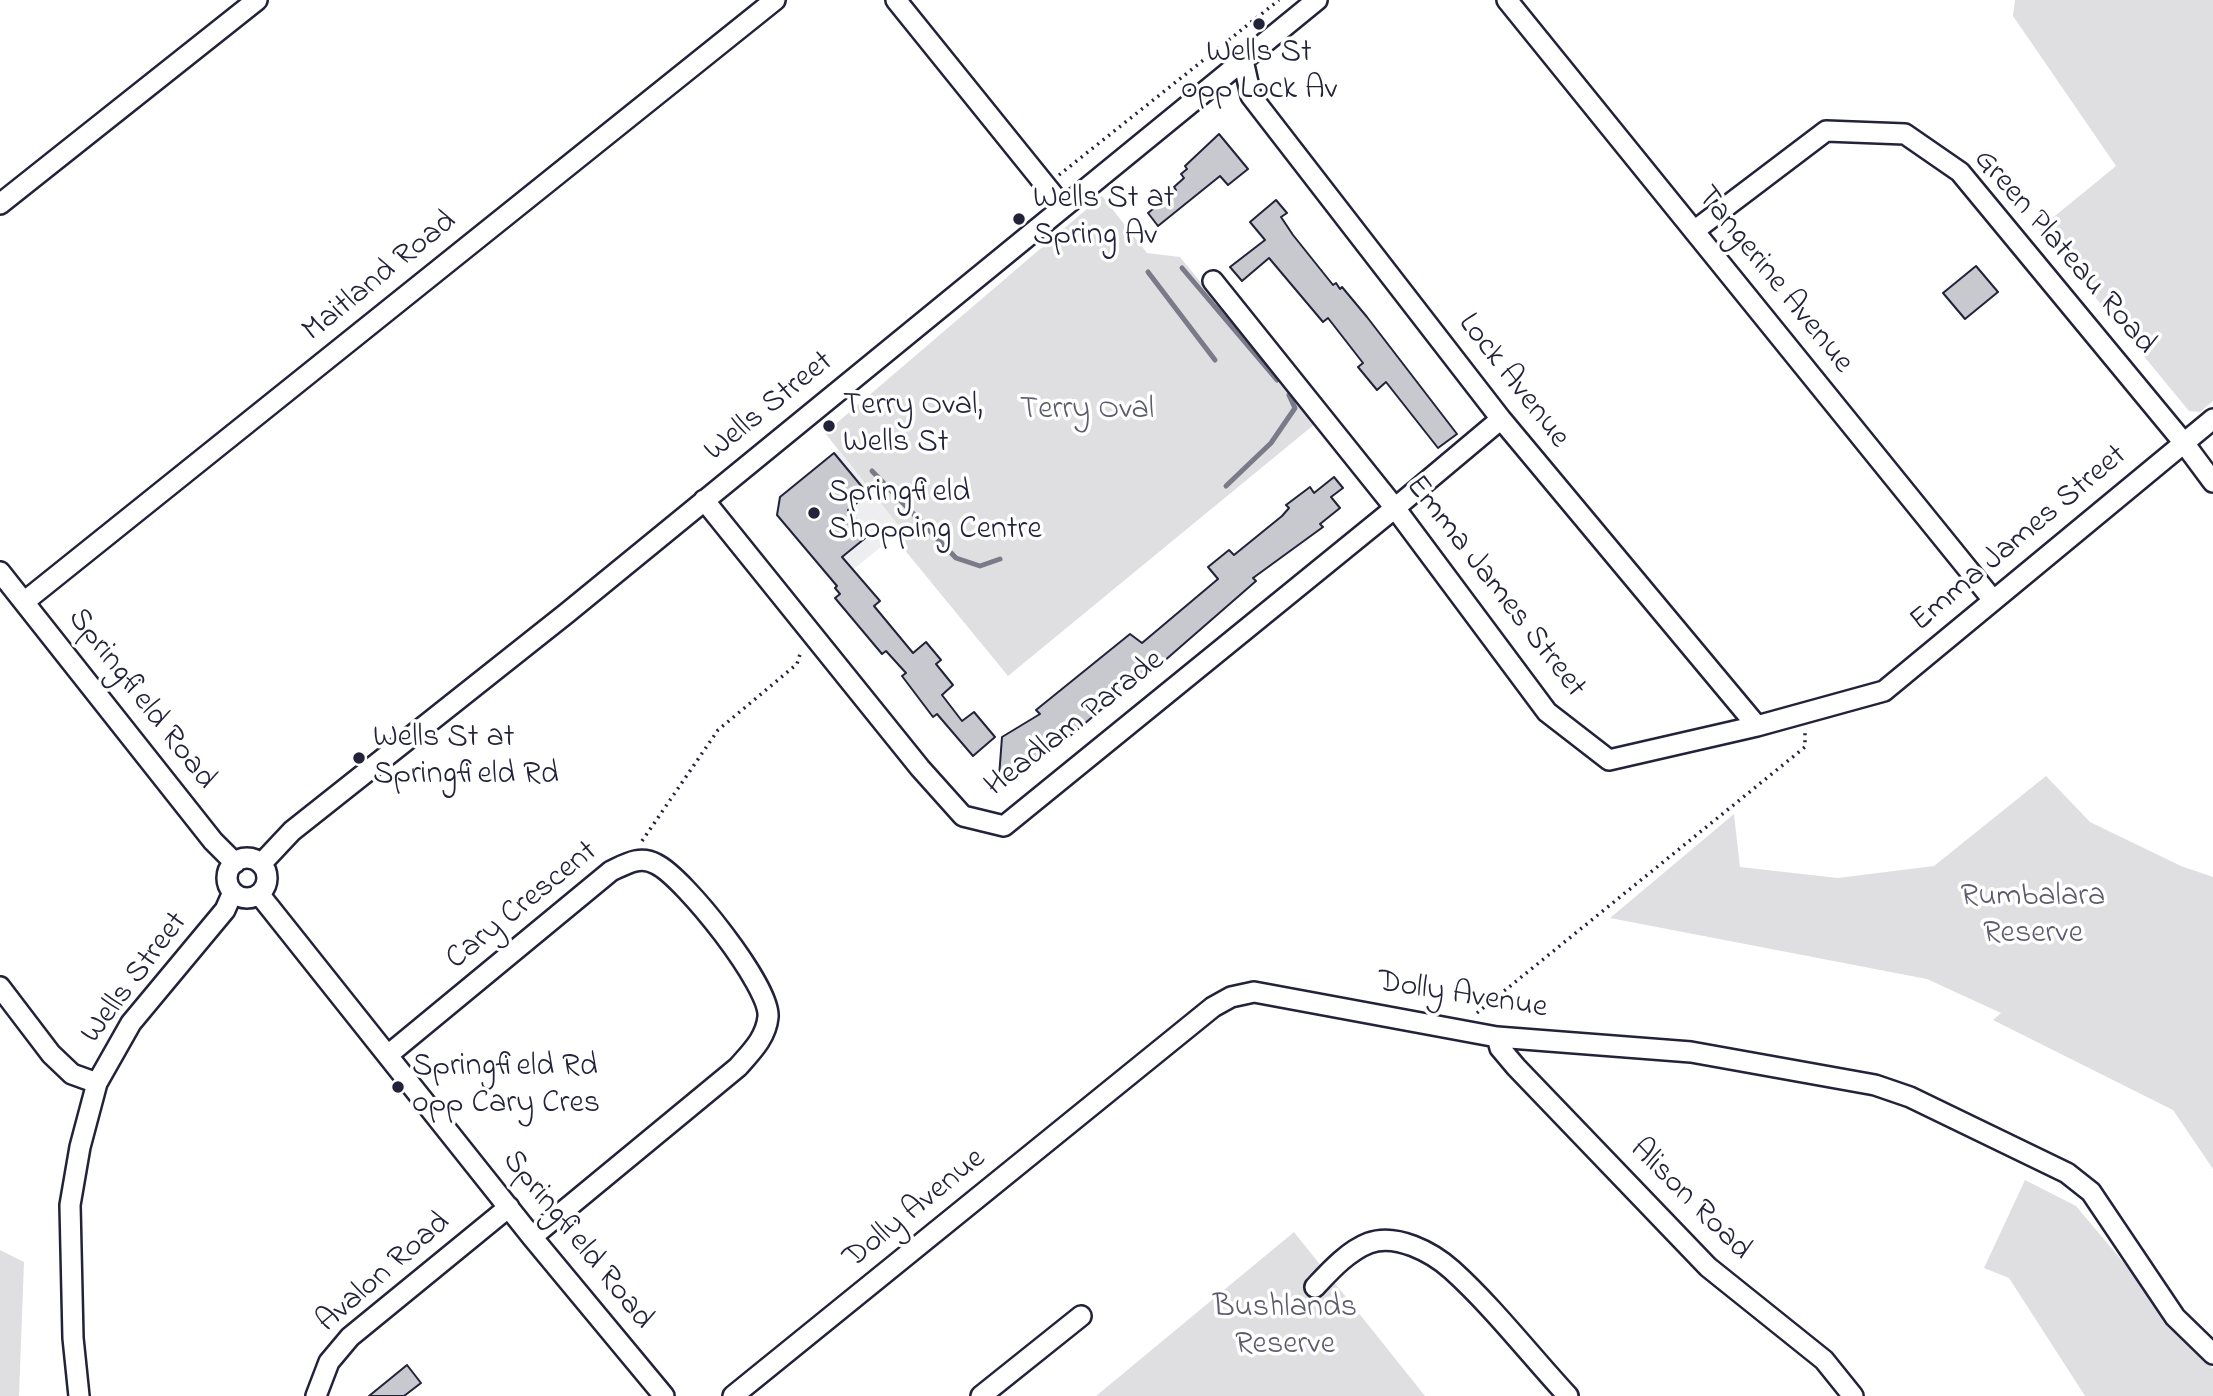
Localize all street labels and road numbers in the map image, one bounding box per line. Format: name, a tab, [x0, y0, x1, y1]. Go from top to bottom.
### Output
street label: Green Plateau Road	[1963, 142, 2163, 364]
street label: Tangerine Avenue	[1686, 180, 1860, 382]
street label: Maitland Road	[296, 204, 466, 352]
street label: Lock Avenue	[1447, 307, 1577, 457]
street label: Wells Street	[698, 344, 842, 472]
street label: Emma James Street	[1904, 438, 2136, 642]
street label: Emma James Street	[1395, 469, 1593, 707]
street label: Springfield Road	[57, 602, 223, 798]
street label: Headlam Parade	[979, 643, 1173, 807]
street label: Cary Crescent	[440, 834, 606, 980]
street label: Wells Street	[74, 906, 198, 1052]
street label: Dolly Avenue	[1374, 965, 1550, 1029]
street label: Alison Road	[1620, 1132, 1758, 1270]
street label: Dolly Avenue	[837, 1141, 995, 1279]
street label: Springfield Road	[492, 1144, 660, 1338]
street label: Avalon Road	[310, 1205, 460, 1343]

